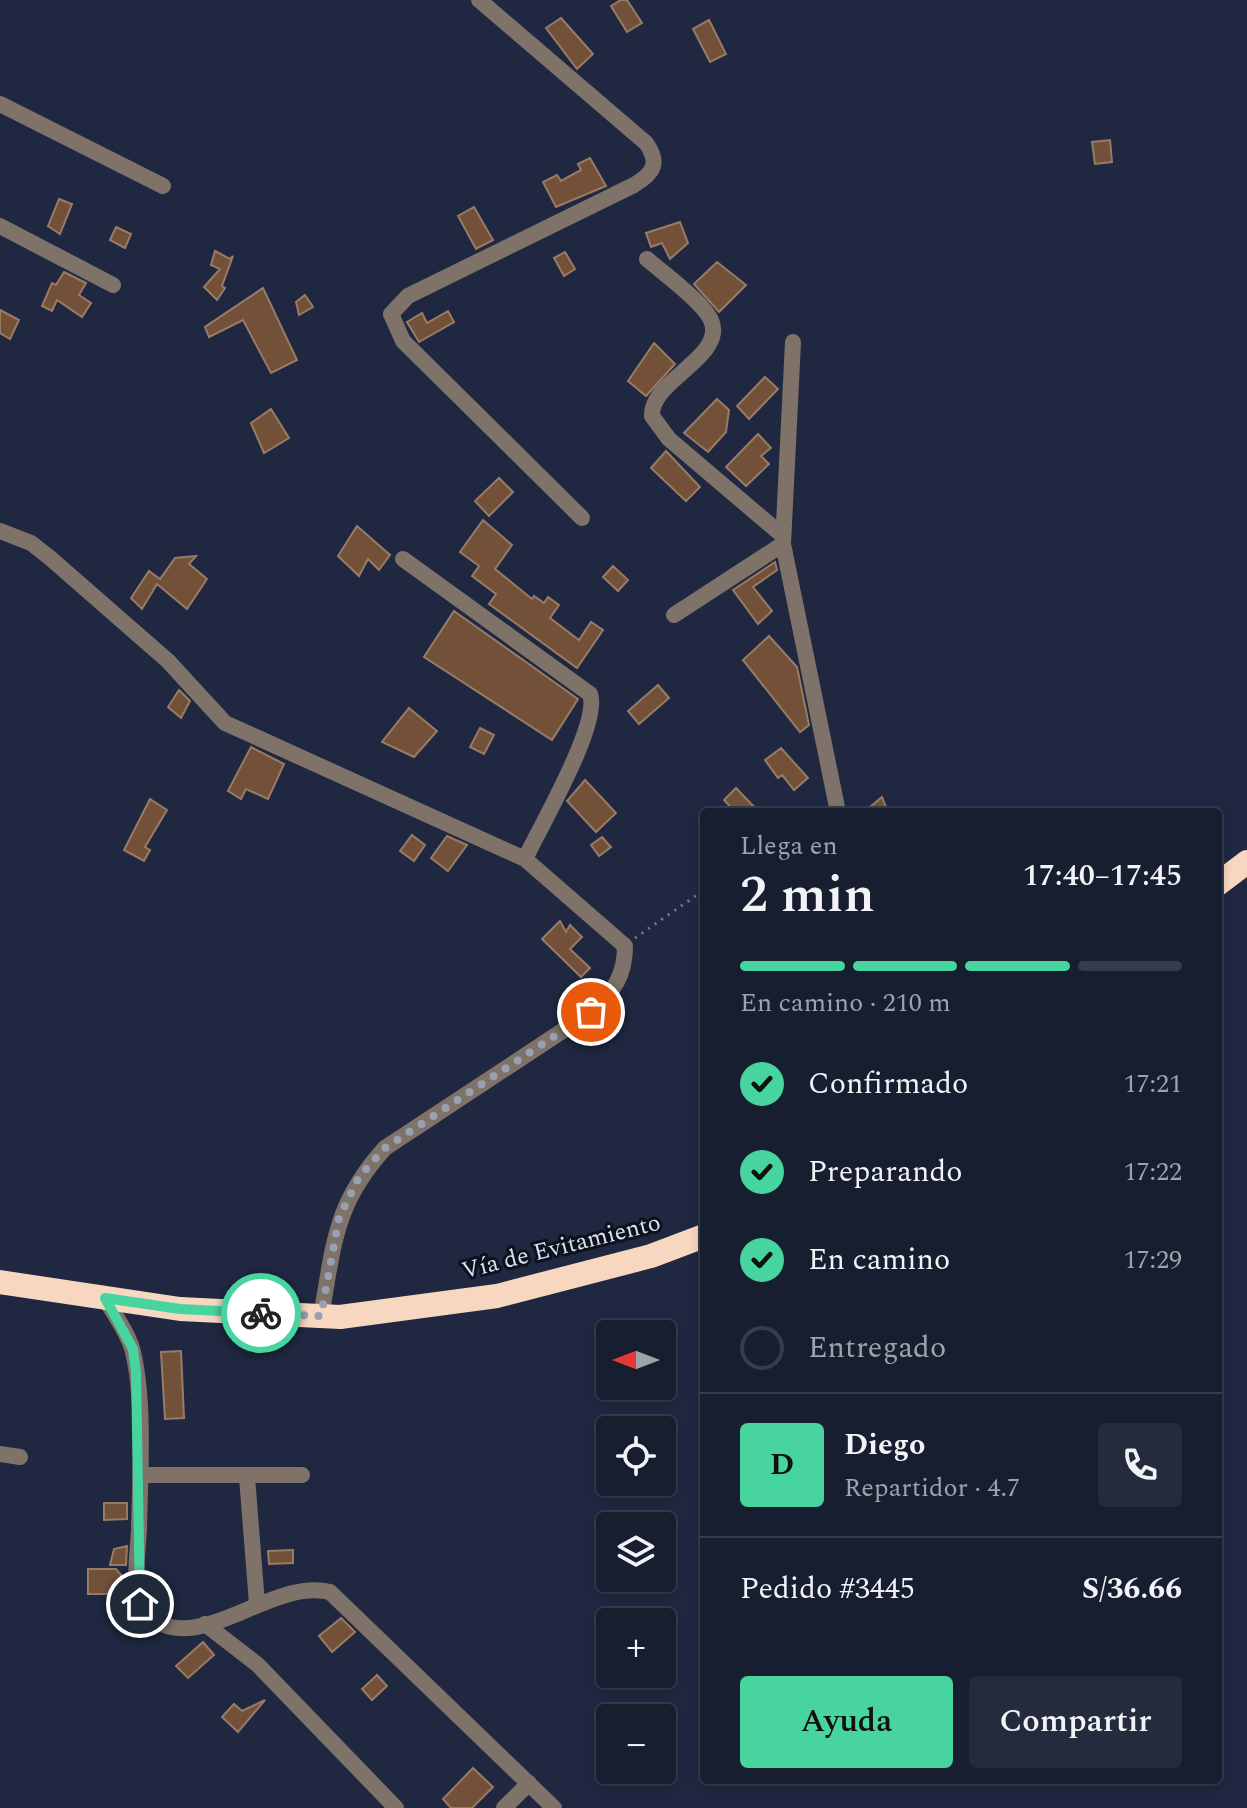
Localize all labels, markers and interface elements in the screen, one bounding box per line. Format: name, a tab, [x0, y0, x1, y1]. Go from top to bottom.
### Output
text: Llega en	[740, 826, 838, 866]
text: 17:40–17:45	[1023, 853, 1182, 899]
text: 2 min	[740, 856, 875, 935]
pin	[557, 978, 625, 1046]
text: En camino · 210 m	[740, 983, 951, 1023]
icon: bag	[569, 990, 613, 1034]
text: Confirmado	[808, 1061, 968, 1107]
icon: check	[740, 1062, 784, 1106]
text: 17:21	[1123, 1064, 1182, 1104]
text: Preparando	[808, 1149, 962, 1195]
icon: check	[740, 1150, 784, 1194]
text: 17:22	[1123, 1152, 1182, 1192]
street label: Vía de Evitamiento	[458, 1205, 665, 1289]
text: En camino	[808, 1237, 950, 1283]
icon: check	[740, 1238, 784, 1282]
text: 17:29	[1123, 1240, 1182, 1280]
courier	[221, 1273, 301, 1353]
icon: bike	[239, 1291, 283, 1335]
north arrow	[596, 1320, 676, 1400]
map controls	[596, 1320, 676, 1784]
text: Entregado	[808, 1325, 946, 1371]
button: locate	[596, 1416, 676, 1496]
text: Diego	[844, 1422, 925, 1468]
button: phone	[1098, 1423, 1182, 1507]
text: D	[770, 1442, 794, 1488]
text: Repartidor · 4.7	[844, 1468, 1020, 1508]
button: layers	[596, 1512, 676, 1592]
text: Pedido #3445	[740, 1566, 915, 1612]
text: S/36.66	[1082, 1566, 1182, 1612]
pin	[106, 1570, 174, 1638]
icon: home	[118, 1582, 162, 1626]
button: +	[596, 1608, 676, 1688]
button: Ayuda	[740, 1676, 953, 1768]
button: Compartir	[969, 1676, 1182, 1768]
button: −	[596, 1704, 676, 1784]

